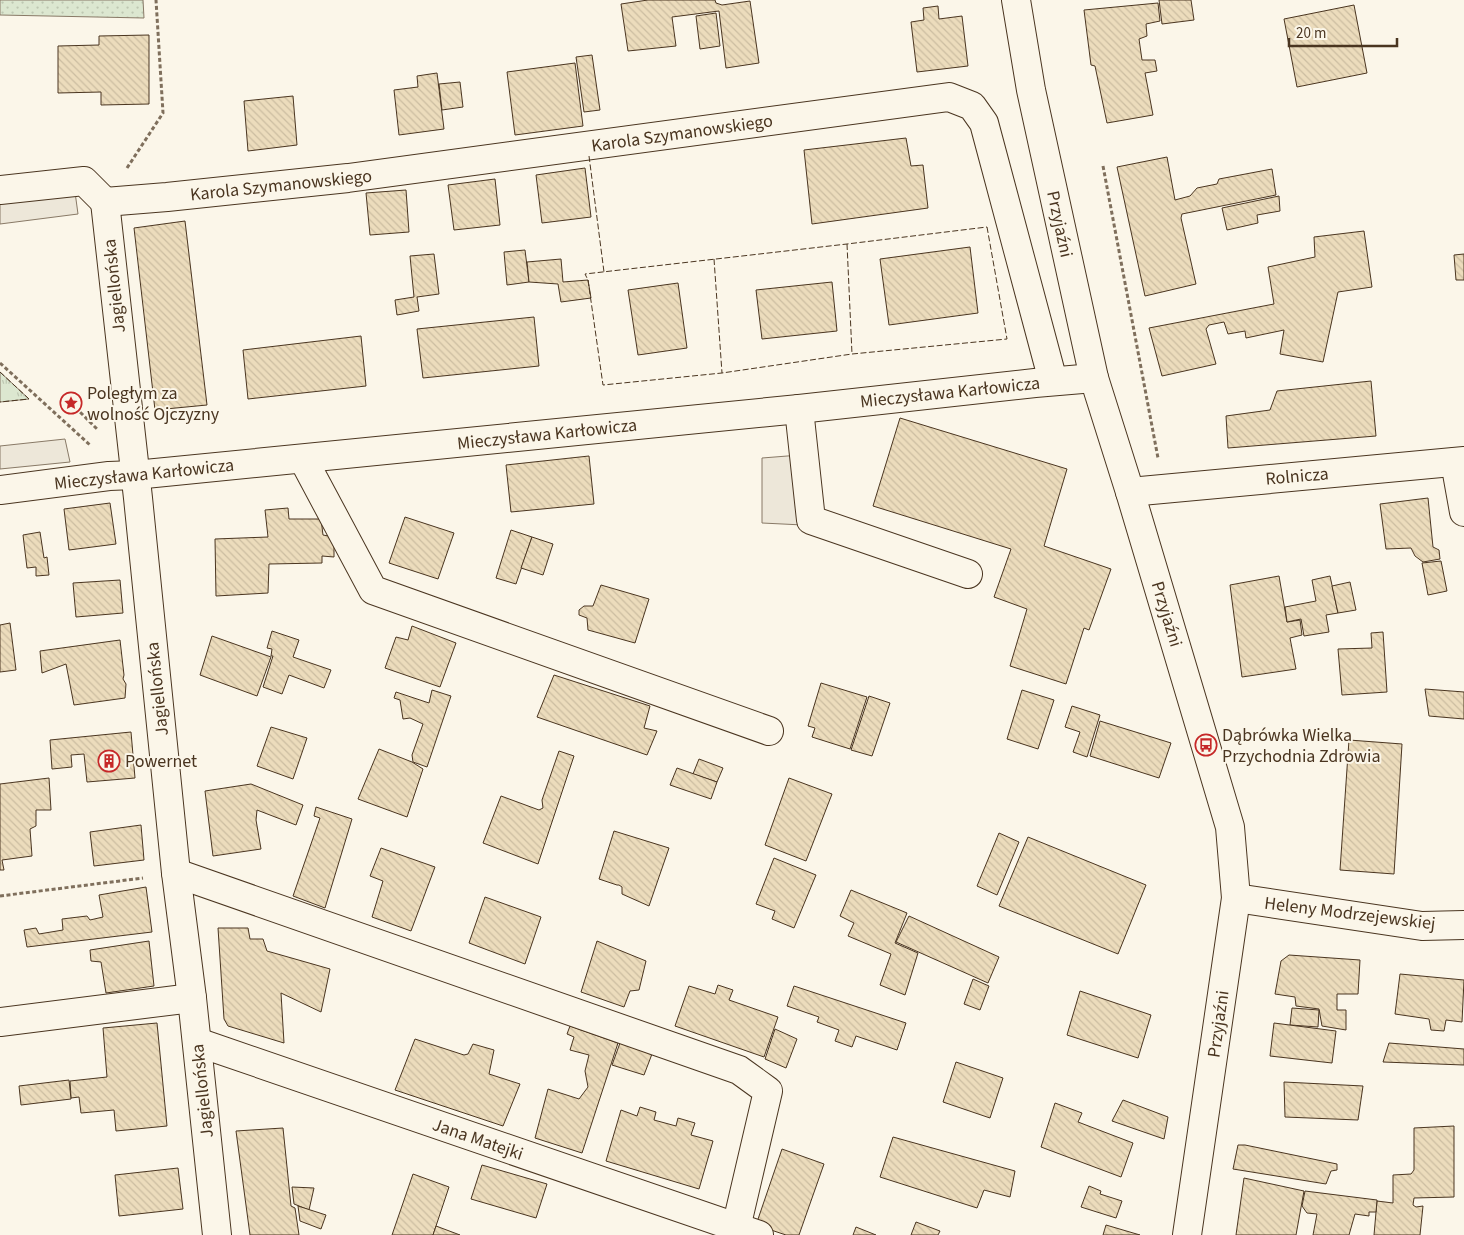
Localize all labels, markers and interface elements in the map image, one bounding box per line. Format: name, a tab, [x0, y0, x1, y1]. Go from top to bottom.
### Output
scale bar	[1289, 15, 1396, 47]
text: 20 m	[1296, 23, 1326, 44]
street label: Karola Szymanowskiego	[590, 108, 774, 159]
street label: Karola Szymanowskiego	[189, 164, 373, 207]
street label: Przyjaźni	[1040, 188, 1079, 260]
street label: Jagiellońska	[97, 238, 132, 334]
street label: Mieczysława Karłowicza	[859, 371, 1041, 414]
place label: Poległym za wolność Ojczyzny	[87, 381, 220, 427]
place icon: Poległym za wolność Ojczyzny	[59, 391, 83, 415]
street label: Mieczysława Karłowicza	[456, 413, 638, 456]
street label: Mieczysława Karłowicza	[53, 453, 235, 496]
street label: Rolnicza	[1264, 461, 1330, 492]
street label: Przyjaźni	[1145, 578, 1188, 650]
street label: Jagiellońska	[140, 641, 175, 737]
place label: Dąbrówka Wielka Przychodnia Zdrowia	[1222, 723, 1381, 769]
bus stop icon: Dąbrówka Wielka Przychodnia Zdrowia	[1194, 733, 1218, 757]
building icon: Powernet	[97, 749, 121, 773]
place label: Powernet	[125, 749, 197, 774]
street label: Heleny Modrzejewskiej	[1263, 891, 1437, 936]
street label: Przyjaźni	[1201, 989, 1236, 1059]
street label: Jagiellońska	[185, 1043, 220, 1139]
street label: Jana Matejki	[429, 1112, 527, 1167]

